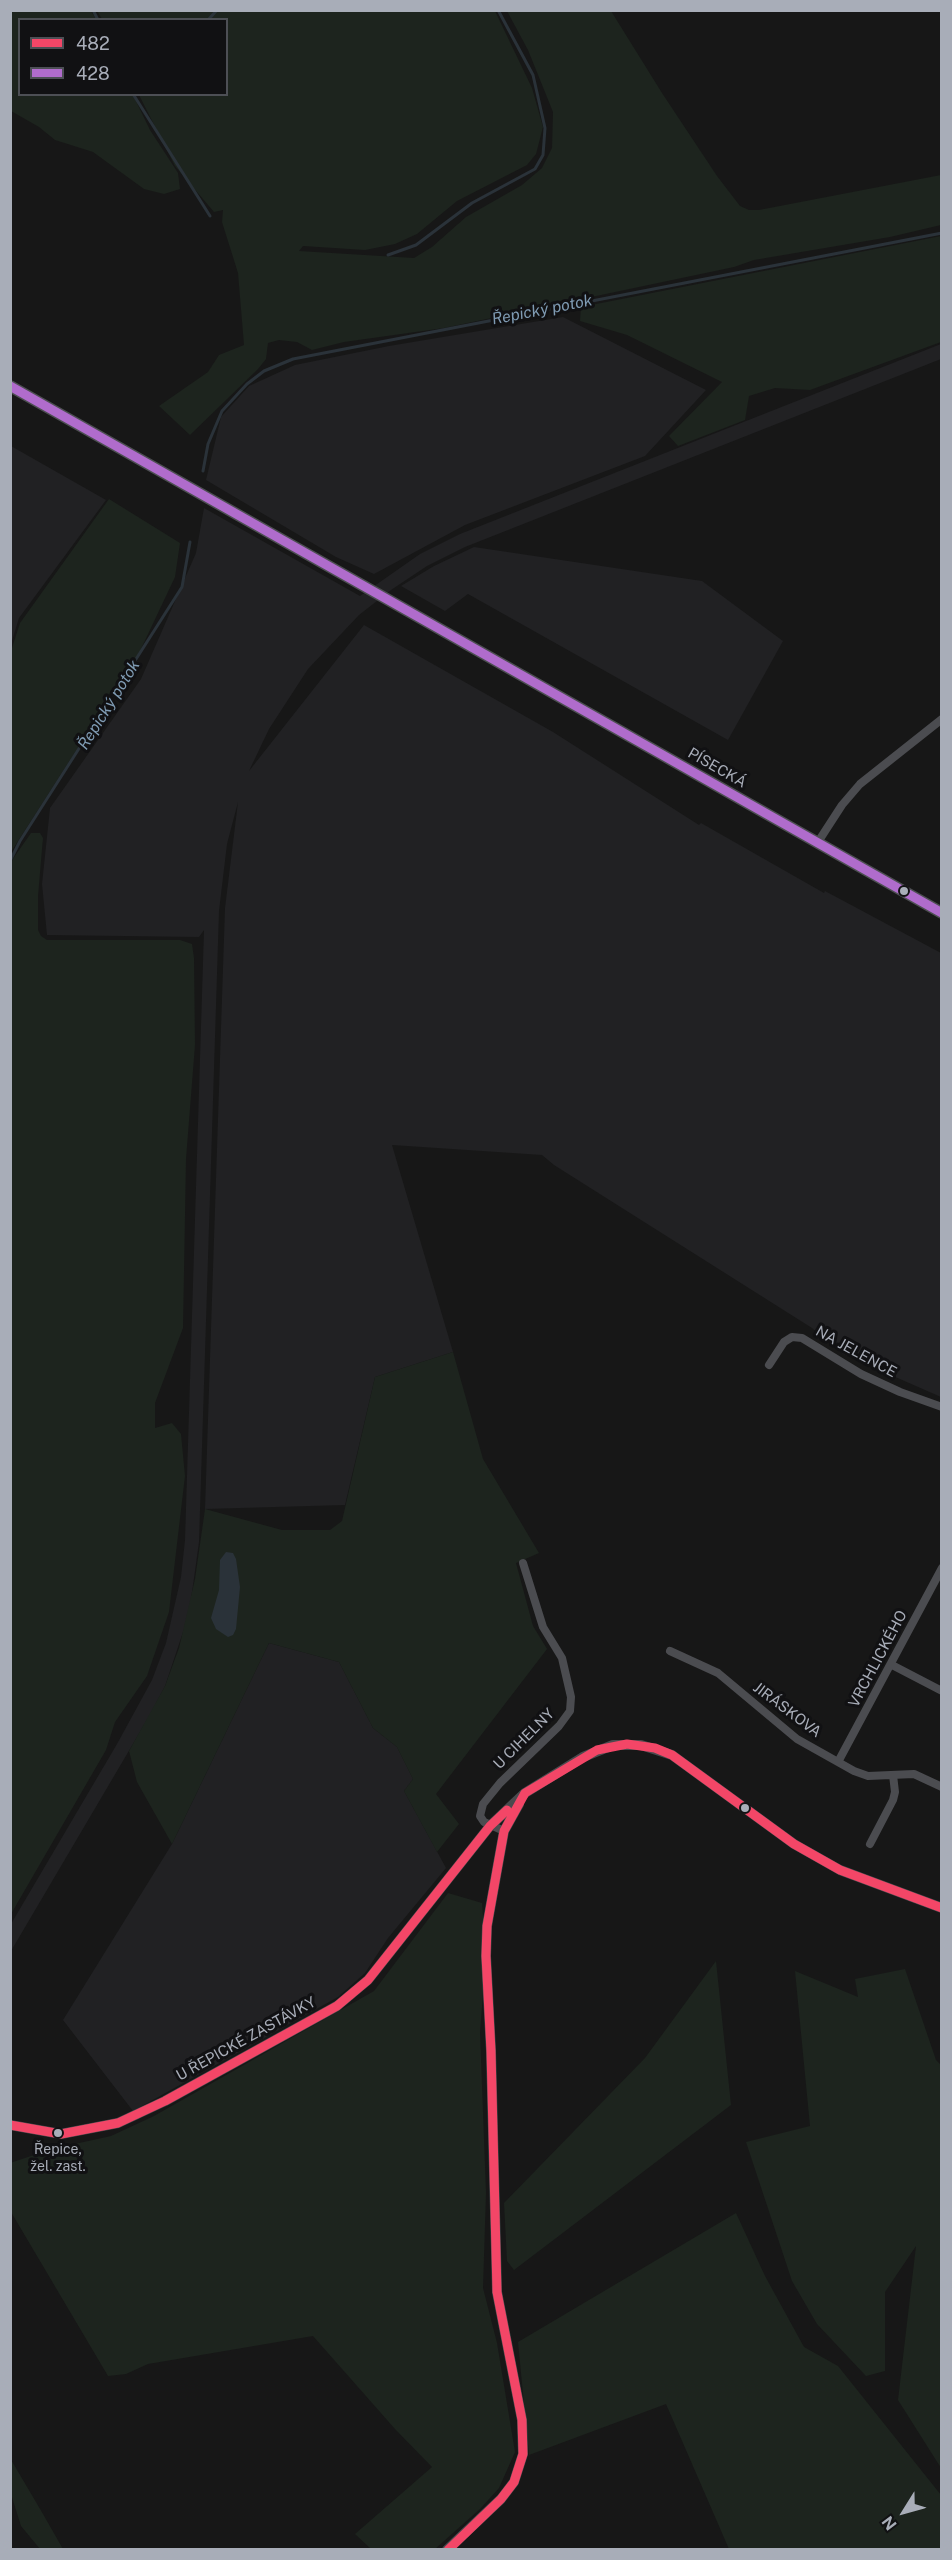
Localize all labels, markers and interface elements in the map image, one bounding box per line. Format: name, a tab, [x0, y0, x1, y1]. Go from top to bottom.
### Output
legend	[18, 18, 228, 96]
text: 482	[76, 33, 110, 54]
text: 428	[76, 63, 110, 84]
water label: Řepický potok	[490, 291, 594, 329]
water label: Řepický potok	[74, 657, 144, 753]
street label: PÍSECKÁ	[685, 744, 749, 792]
unlabelled marker	[898, 885, 910, 897]
street label: NA JELENCE	[812, 1322, 900, 1382]
street label: VRCHLICKÉHO	[845, 1607, 911, 1711]
street label: JIRÁSKOVA	[749, 1679, 825, 1741]
street label: U CIHELNY	[490, 1705, 558, 1773]
unlabelled marker	[739, 1802, 751, 1814]
street label: U ŘEPICKÉ ZASTÁVKY	[173, 1993, 319, 2085]
marker: Řepice, žel. zast.	[52, 2127, 64, 2139]
place label: Řepice, žel. zast.	[30, 2142, 86, 2174]
north arrow	[874, 2482, 934, 2542]
text: N	[878, 2512, 901, 2534]

